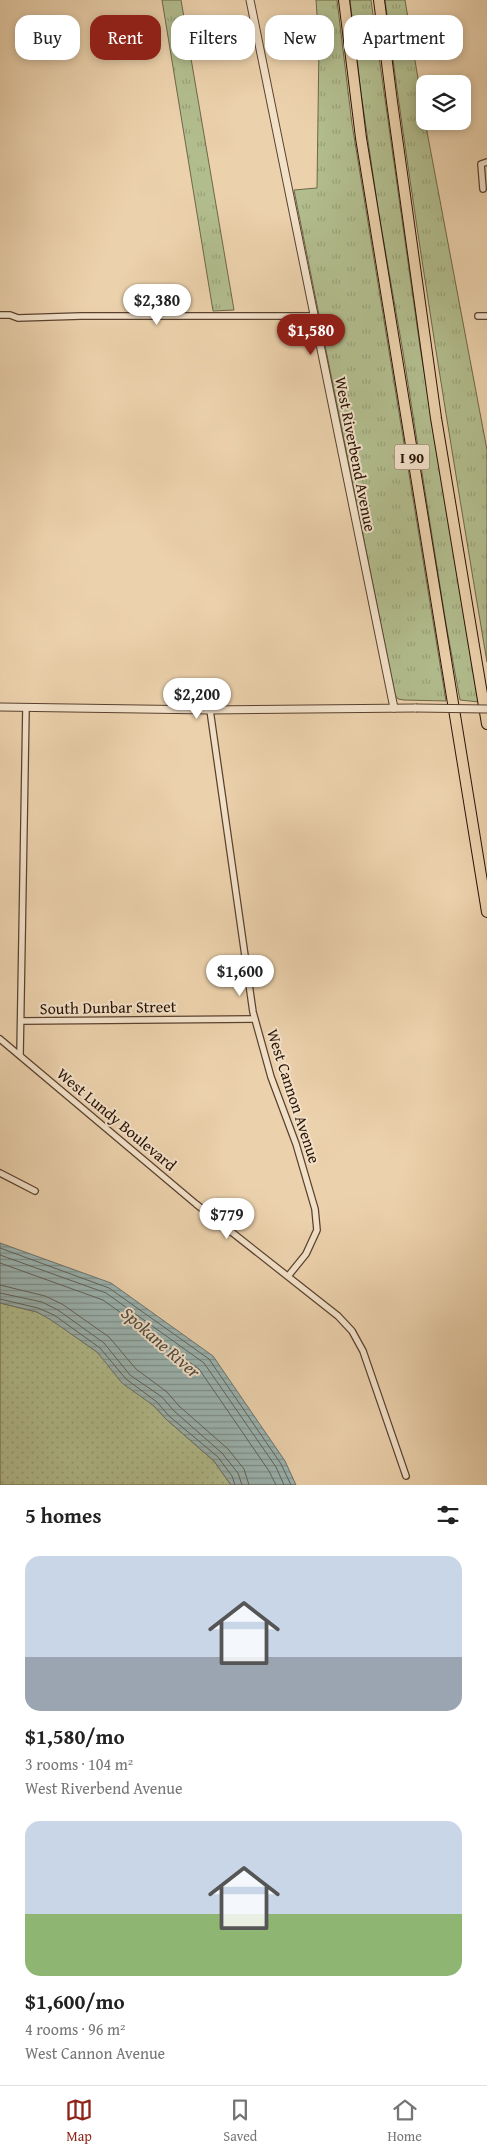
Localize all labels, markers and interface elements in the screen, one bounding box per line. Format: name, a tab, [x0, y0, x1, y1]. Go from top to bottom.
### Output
chip: Buy	[15, 15, 80, 60]
chip: Rent	[90, 15, 161, 60]
chip: Filters	[171, 15, 255, 60]
chip: New	[265, 15, 334, 60]
chip: Apartment	[344, 15, 463, 60]
map controls	[416, 75, 471, 130]
button: layers	[416, 75, 471, 130]
pin: $2,380	[116, 284, 198, 326]
text: $2,380	[134, 288, 180, 312]
pin: $1,580	[270, 314, 352, 356]
text: $1,580	[288, 318, 334, 342]
street label: West Riverbend Avenue	[329, 374, 383, 534]
road number: I 90	[394, 444, 430, 470]
pin: $2,200	[156, 678, 238, 720]
text: $2,200	[174, 682, 220, 706]
pin: $1,600	[199, 954, 281, 997]
text: $1,600	[217, 959, 263, 983]
street label: South Dunbar Street	[40, 994, 177, 1020]
street label: West Cannon Avenue	[261, 1026, 327, 1166]
street label: West Lundy Boulevard	[52, 1062, 182, 1177]
pin: $779	[197, 1198, 257, 1240]
text: $779	[210, 1202, 244, 1226]
water label: Spokane River	[115, 1300, 208, 1385]
text: 5 homes	[25, 1500, 101, 1531]
icon: filters	[434, 1501, 462, 1529]
icon: home	[199, 1588, 289, 1678]
text: $1,580/mo	[25, 1721, 125, 1752]
text: 3 rooms · 104 m²	[25, 1752, 133, 1776]
text: West Riverbend Avenue	[25, 1776, 182, 1800]
icon: home	[199, 1853, 289, 1943]
text: $1,600/mo	[25, 1986, 125, 2017]
text: 4 rooms · 96 m²	[25, 2017, 125, 2041]
text: West Cannon Avenue	[25, 2041, 165, 2065]
tab: Map	[65, 2096, 93, 2146]
tab: Saved	[223, 2096, 257, 2146]
tab: Home	[387, 2096, 422, 2146]

